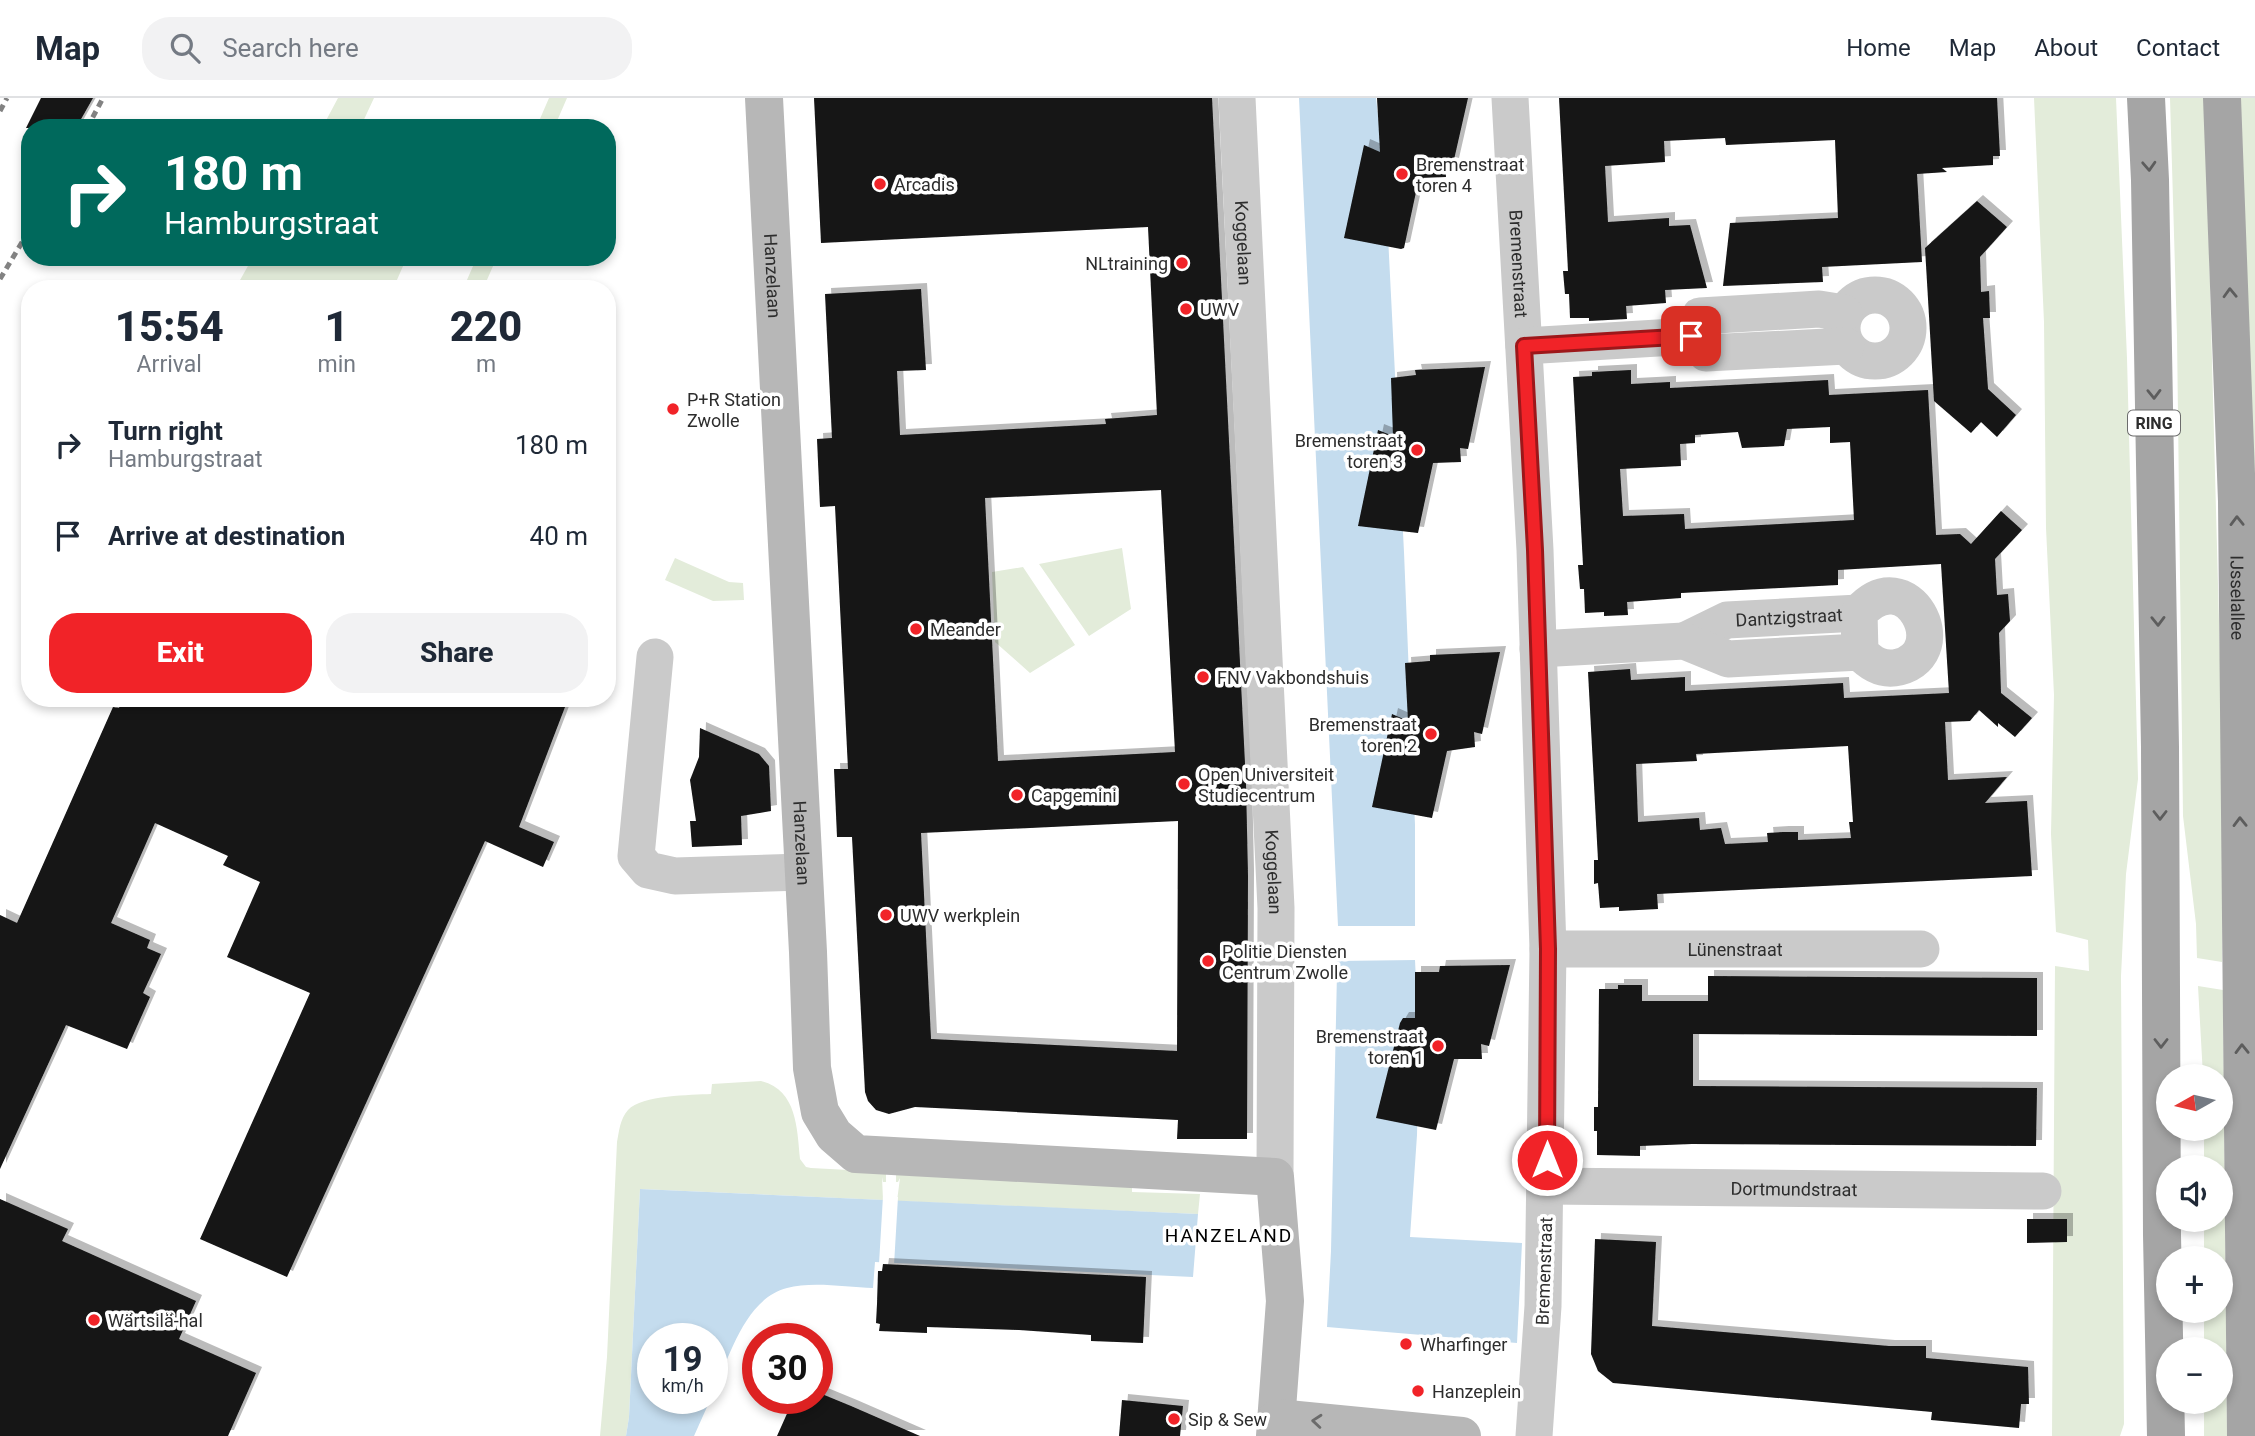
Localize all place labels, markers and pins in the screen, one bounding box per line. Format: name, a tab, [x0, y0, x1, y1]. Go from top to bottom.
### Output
place label: Bremenstraat toren 4	[1416, 154, 1524, 196]
marker: Bremenstraat toren 4	[1394, 166, 1410, 182]
place label: Arcadis	[894, 174, 955, 195]
marker: Arcadis	[872, 176, 888, 192]
place label: NLtraining	[1085, 253, 1168, 274]
marker: NLtraining	[1174, 255, 1190, 271]
place label: UWV	[1200, 299, 1240, 320]
marker: UWV	[1178, 301, 1194, 317]
pin	[1661, 306, 1721, 366]
place label: P+R Station Zwolle	[687, 389, 781, 431]
marker: P+R Station Zwolle	[665, 401, 681, 417]
place label: Bremenstraat toren 3	[1295, 430, 1403, 472]
marker: Bremenstraat toren 3	[1409, 442, 1425, 458]
place label: Meander	[930, 619, 1001, 640]
marker: Meander	[908, 621, 924, 637]
place label: FNV Vakbondshuis	[1217, 667, 1369, 688]
marker: FNV Vakbondshuis	[1195, 669, 1211, 685]
place label: Bremenstraat toren 2	[1309, 714, 1417, 756]
marker: Bremenstraat toren 2	[1423, 726, 1439, 742]
place label: Open Universiteit Studiecentrum	[1198, 764, 1334, 806]
marker: Open Universiteit Studiecentrum	[1176, 776, 1192, 792]
place label: Capgemini	[1031, 785, 1117, 806]
marker: Capgemini	[1009, 787, 1025, 803]
place label: UWV werkplein	[900, 905, 1020, 926]
marker: UWV werkplein	[878, 907, 894, 923]
place label: Politie Diensten Centrum Zwolle	[1222, 941, 1348, 983]
marker: Politie Diensten Centrum Zwolle	[1200, 953, 1216, 969]
place label: Bremenstraat toren 1	[1316, 1026, 1424, 1068]
marker: Bremenstraat toren 1	[1430, 1038, 1446, 1054]
place label: Wärtsilä-hal	[108, 1310, 203, 1331]
marker: Wärtsilä-hal	[86, 1312, 102, 1328]
place label: Wharfinger	[1420, 1334, 1507, 1355]
marker: Wharfinger	[1398, 1336, 1414, 1352]
place label: Hanzeplein	[1432, 1381, 1521, 1402]
marker: Hanzeplein	[1410, 1383, 1426, 1399]
place label: Sip & Sew	[1188, 1409, 1268, 1430]
marker: Sip & Sew	[1166, 1411, 1182, 1427]

